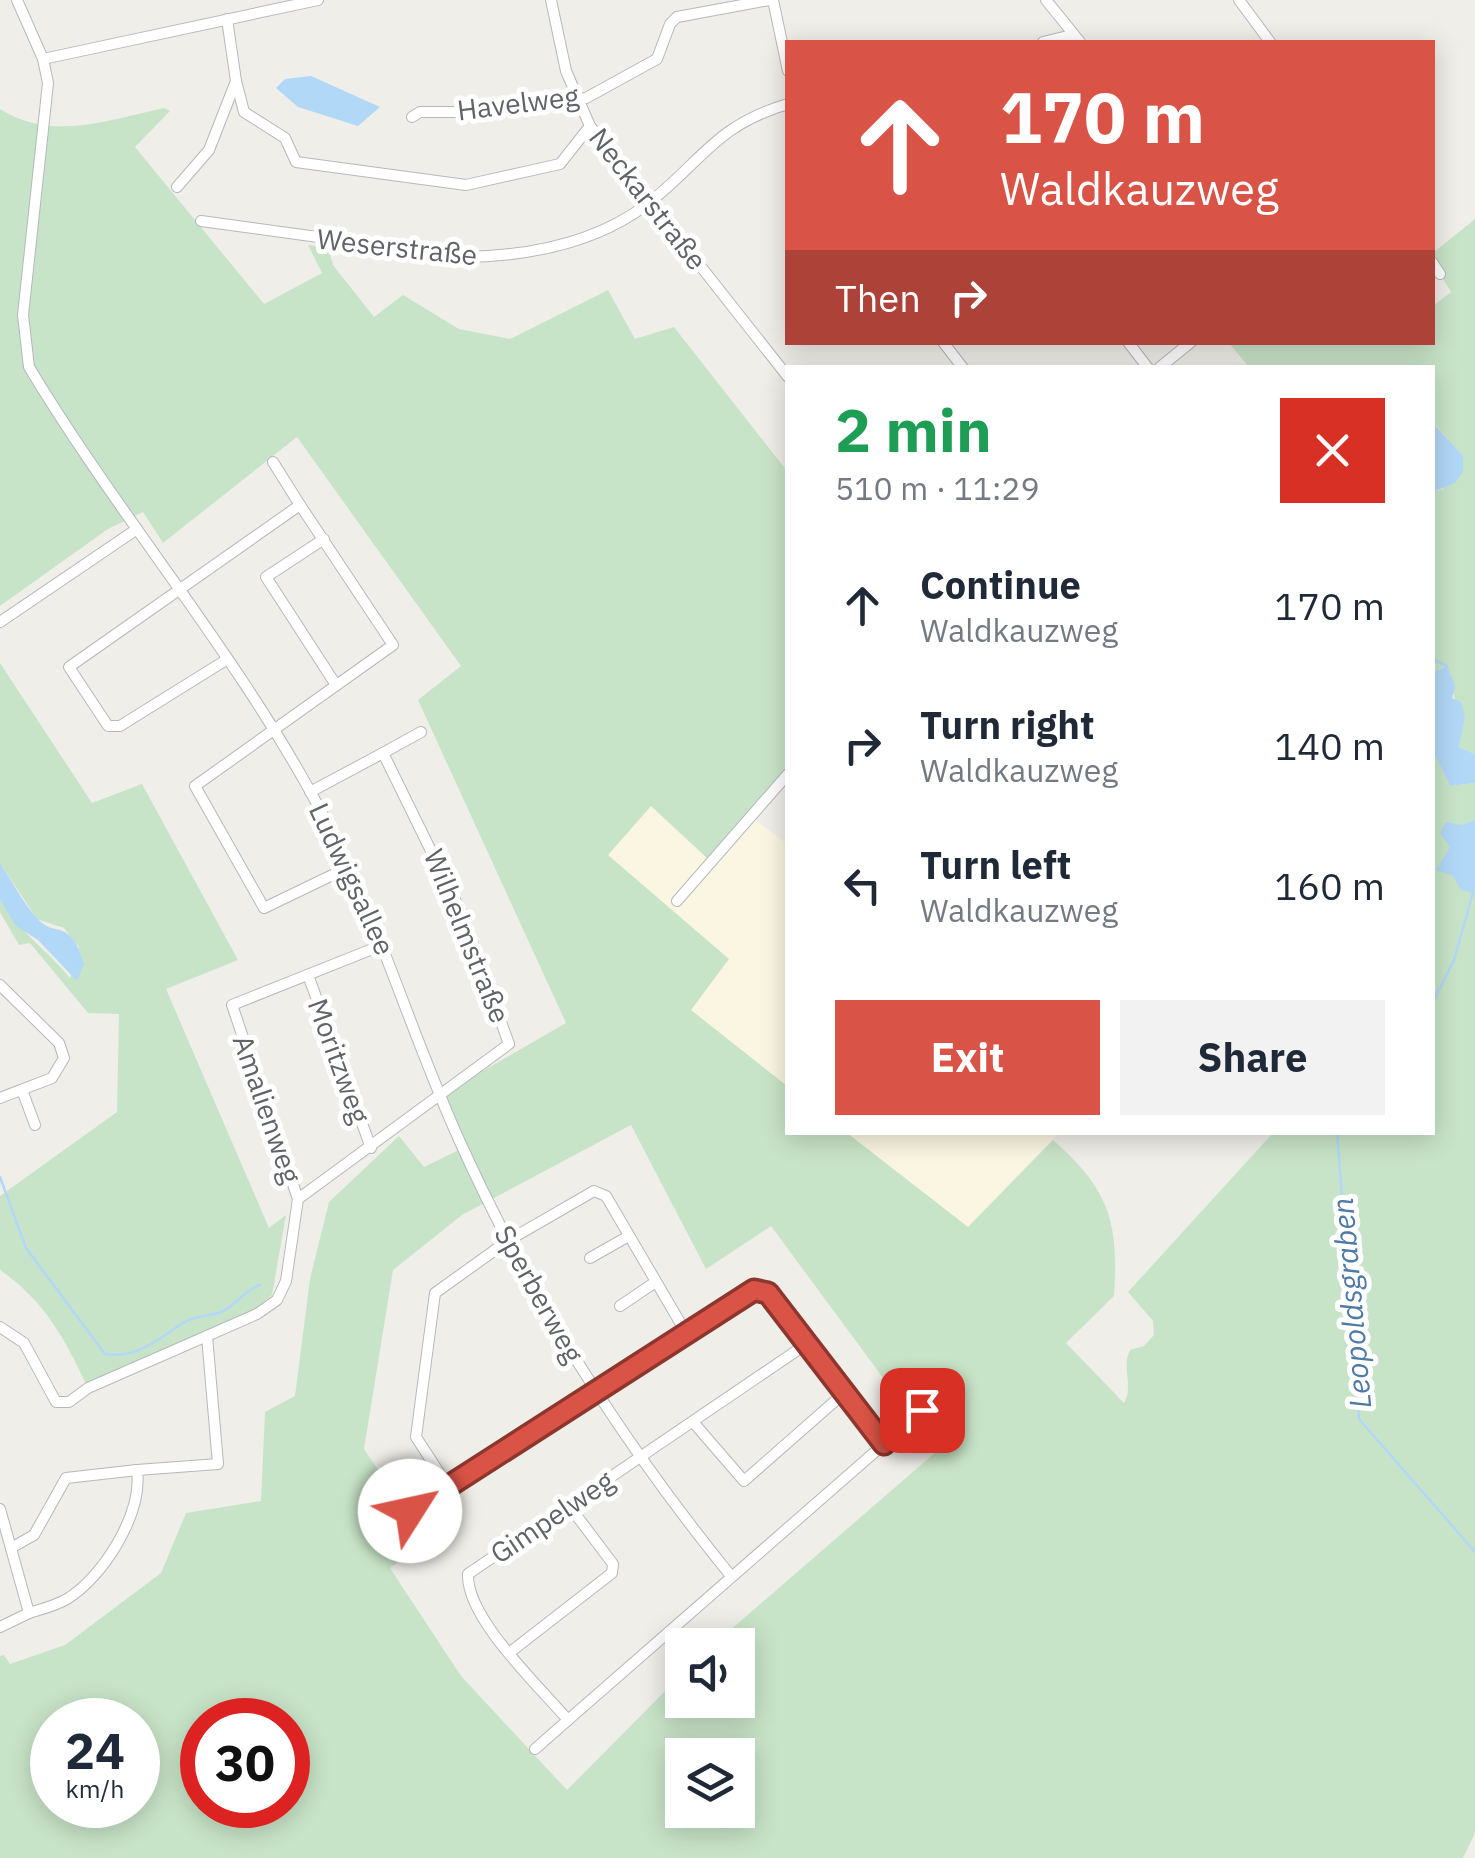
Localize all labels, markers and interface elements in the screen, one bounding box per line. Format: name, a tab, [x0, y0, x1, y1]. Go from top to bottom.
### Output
text: 170 m	[1000, 71, 1205, 162]
street label: Havelweg	[455, 77, 581, 128]
icon: ahead	[835, 80, 965, 210]
street label: Neckarstraße	[581, 120, 716, 277]
text: Waldkauzweg	[1000, 159, 1279, 217]
street label: Weserstraße	[315, 220, 479, 273]
icon: right	[941, 270, 996, 325]
text: Then	[835, 273, 921, 322]
text: 2 min	[835, 390, 992, 469]
button: close	[1280, 398, 1385, 503]
text: 510 m · 11:29	[835, 467, 1040, 509]
text: Continue	[920, 560, 1081, 609]
icon: ahead	[835, 578, 890, 633]
text: 170 m	[1274, 581, 1385, 630]
text: Waldkauzweg	[920, 609, 1118, 651]
text: Turn right	[920, 700, 1095, 749]
icon: right	[835, 718, 890, 773]
text: 140 m	[1274, 721, 1385, 770]
text: Waldkauzweg	[920, 749, 1118, 791]
street label: Ludwigsallee	[301, 797, 404, 961]
text: Turn left	[920, 840, 1071, 889]
street label: Wilhelmstraße	[416, 843, 519, 1028]
icon: left	[835, 858, 890, 913]
text: 160 m	[1274, 861, 1385, 910]
text: Waldkauzweg	[920, 889, 1118, 931]
street label: Moritzweg	[300, 993, 379, 1128]
button: Exit	[835, 1000, 1100, 1115]
button: Share	[1120, 1000, 1385, 1115]
street label: Amalienweg	[225, 1030, 310, 1188]
water label: Leopoldsgraben	[1322, 1196, 1379, 1410]
street label: Sperberweg	[486, 1218, 592, 1369]
pin	[880, 1368, 965, 1453]
icon: arrive	[895, 1383, 950, 1438]
position arrow	[358, 1459, 462, 1563]
street label: Gimpelweg	[483, 1462, 621, 1571]
map controls	[665, 1628, 755, 1828]
button: sound	[665, 1628, 755, 1718]
speed limit sign: 30	[180, 1698, 310, 1828]
text: 24	[65, 1718, 125, 1783]
button: layers	[665, 1738, 755, 1828]
text: km/h	[66, 1772, 124, 1805]

